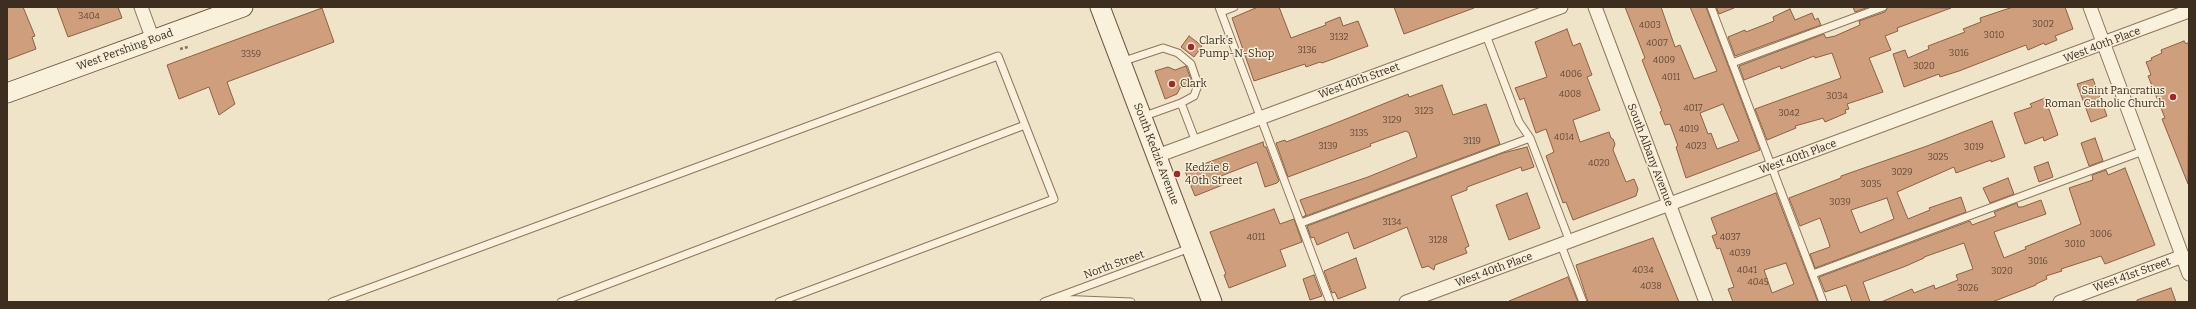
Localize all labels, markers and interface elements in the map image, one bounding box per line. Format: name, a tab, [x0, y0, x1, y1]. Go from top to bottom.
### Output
house number: 3404	[78, 11, 100, 21]
house number: 3002	[2032, 19, 2054, 29]
house number: 4003	[1639, 20, 1661, 30]
street label: West 40th Place	[2062, 24, 2142, 66]
street label: West Pershing Road	[75, 26, 175, 74]
house number: 3010	[1984, 30, 2004, 40]
house number: 3132	[1330, 32, 1348, 42]
place label: Clark's Pump-N-Shop	[1199, 34, 1274, 60]
house number: 4007	[1646, 38, 1668, 48]
marker: Clark's Pump-N-Shop	[1186, 42, 1196, 52]
house number: 3136	[1297, 45, 1317, 55]
house number: 3016	[1949, 48, 1969, 58]
house number: 3359	[241, 49, 261, 59]
house number: 4009	[1653, 55, 1675, 65]
street label: West 40th Street	[1317, 60, 1401, 102]
house number: 3020	[1913, 61, 1935, 71]
house number: 4006	[1560, 69, 1582, 79]
house number: 4011	[1662, 72, 1680, 82]
place label: Clark	[1180, 77, 1207, 91]
marker: Clark	[1167, 79, 1177, 89]
place label: Saint Pancratius Roman Catholic Church	[2044, 84, 2165, 110]
house number: 4008	[1559, 89, 1581, 99]
house number: 3034	[1826, 91, 1848, 101]
marker: Saint Pancratius Roman Catholic Church	[2168, 92, 2178, 102]
street label: South Kedzie Avenue	[1131, 101, 1181, 207]
street label: South Albany Avenue	[1624, 102, 1676, 208]
house number: 4017	[1683, 103, 1703, 113]
house number: 3123	[1415, 106, 1433, 116]
house number: 3042	[1778, 108, 1800, 118]
house number: 3129	[1383, 115, 1401, 125]
house number: 4019	[1679, 124, 1699, 134]
house number: 3135	[1350, 128, 1368, 138]
house number: 4014	[1554, 132, 1574, 142]
house number: 3119	[1463, 136, 1481, 146]
street label: West 40th Place	[1758, 137, 1838, 177]
house number: 3139	[1318, 141, 1338, 151]
house number: 4023	[1685, 141, 1707, 151]
house number: 3019	[1964, 142, 1984, 152]
house number: 3025	[1928, 152, 1948, 162]
house number: 4020	[1588, 158, 1610, 168]
place label: Kedzie & 40th Street	[1185, 161, 1242, 187]
house number: 3029	[1891, 167, 1913, 177]
marker: Kedzie & 40th Street	[1172, 169, 1182, 179]
house number: 3035	[1861, 179, 1881, 189]
house number: 3039	[1829, 197, 1851, 207]
house number: 3134	[1382, 217, 1402, 227]
house number: 3006	[2090, 229, 2112, 239]
house number: 4011	[1247, 232, 1265, 242]
house number: 4037	[1720, 232, 1740, 242]
house number: 3128	[1428, 235, 1448, 245]
house number: 3010	[2065, 239, 2085, 249]
street label: North Street	[1082, 248, 1146, 282]
house number: 4039	[1729, 248, 1751, 258]
street label: West 40th Place	[1454, 250, 1534, 290]
street label: West 41st Street	[2092, 255, 2172, 295]
house number: 3016	[2028, 256, 2048, 266]
house number: 4034	[1632, 265, 1654, 275]
house number: 4041	[1737, 265, 1757, 275]
house number: 3020	[1991, 266, 2013, 276]
house number: 4045	[1747, 277, 1769, 287]
house number: 4038	[1640, 281, 1662, 291]
house number: 3026	[1957, 283, 1979, 293]

